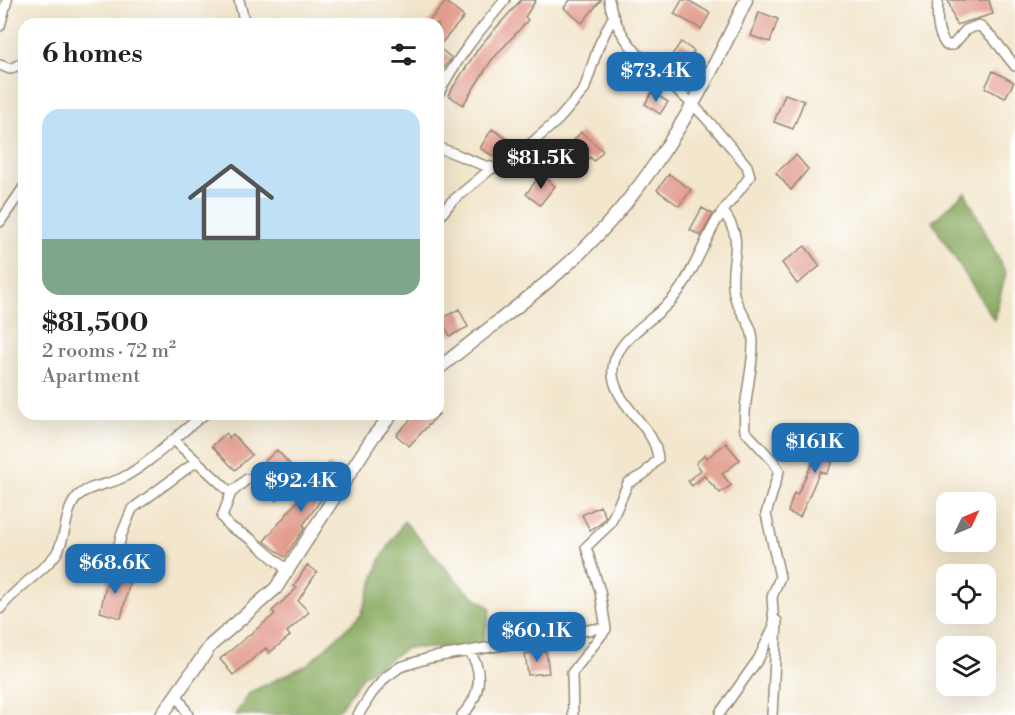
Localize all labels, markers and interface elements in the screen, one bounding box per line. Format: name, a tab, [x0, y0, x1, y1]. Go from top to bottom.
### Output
text: 6 homes	[42, 38, 143, 70]
icon: filters	[387, 38, 420, 71]
pin: $73.4K	[607, 52, 705, 103]
text: $73.4K	[621, 59, 691, 84]
pin: $81.5K	[492, 139, 590, 190]
text: $81.5K	[507, 146, 575, 171]
icon: home	[177, 148, 285, 256]
text: $81,500	[42, 307, 148, 339]
text: 2 rooms · 72 m²	[42, 339, 176, 364]
text: Apartment	[42, 364, 140, 389]
pin: $161K	[773, 423, 857, 474]
text: $161K	[786, 430, 844, 455]
pin: $92.4K	[252, 462, 350, 513]
text: $92.4K	[265, 469, 337, 494]
north arrow	[936, 492, 996, 552]
map controls	[936, 492, 996, 696]
pin: $68.6K	[66, 544, 164, 595]
text: $68.6K	[79, 551, 151, 576]
button: locate	[936, 564, 996, 624]
pin: $60.1K	[488, 612, 586, 663]
text: $60.1K	[502, 619, 572, 644]
button: layers	[936, 636, 996, 696]

